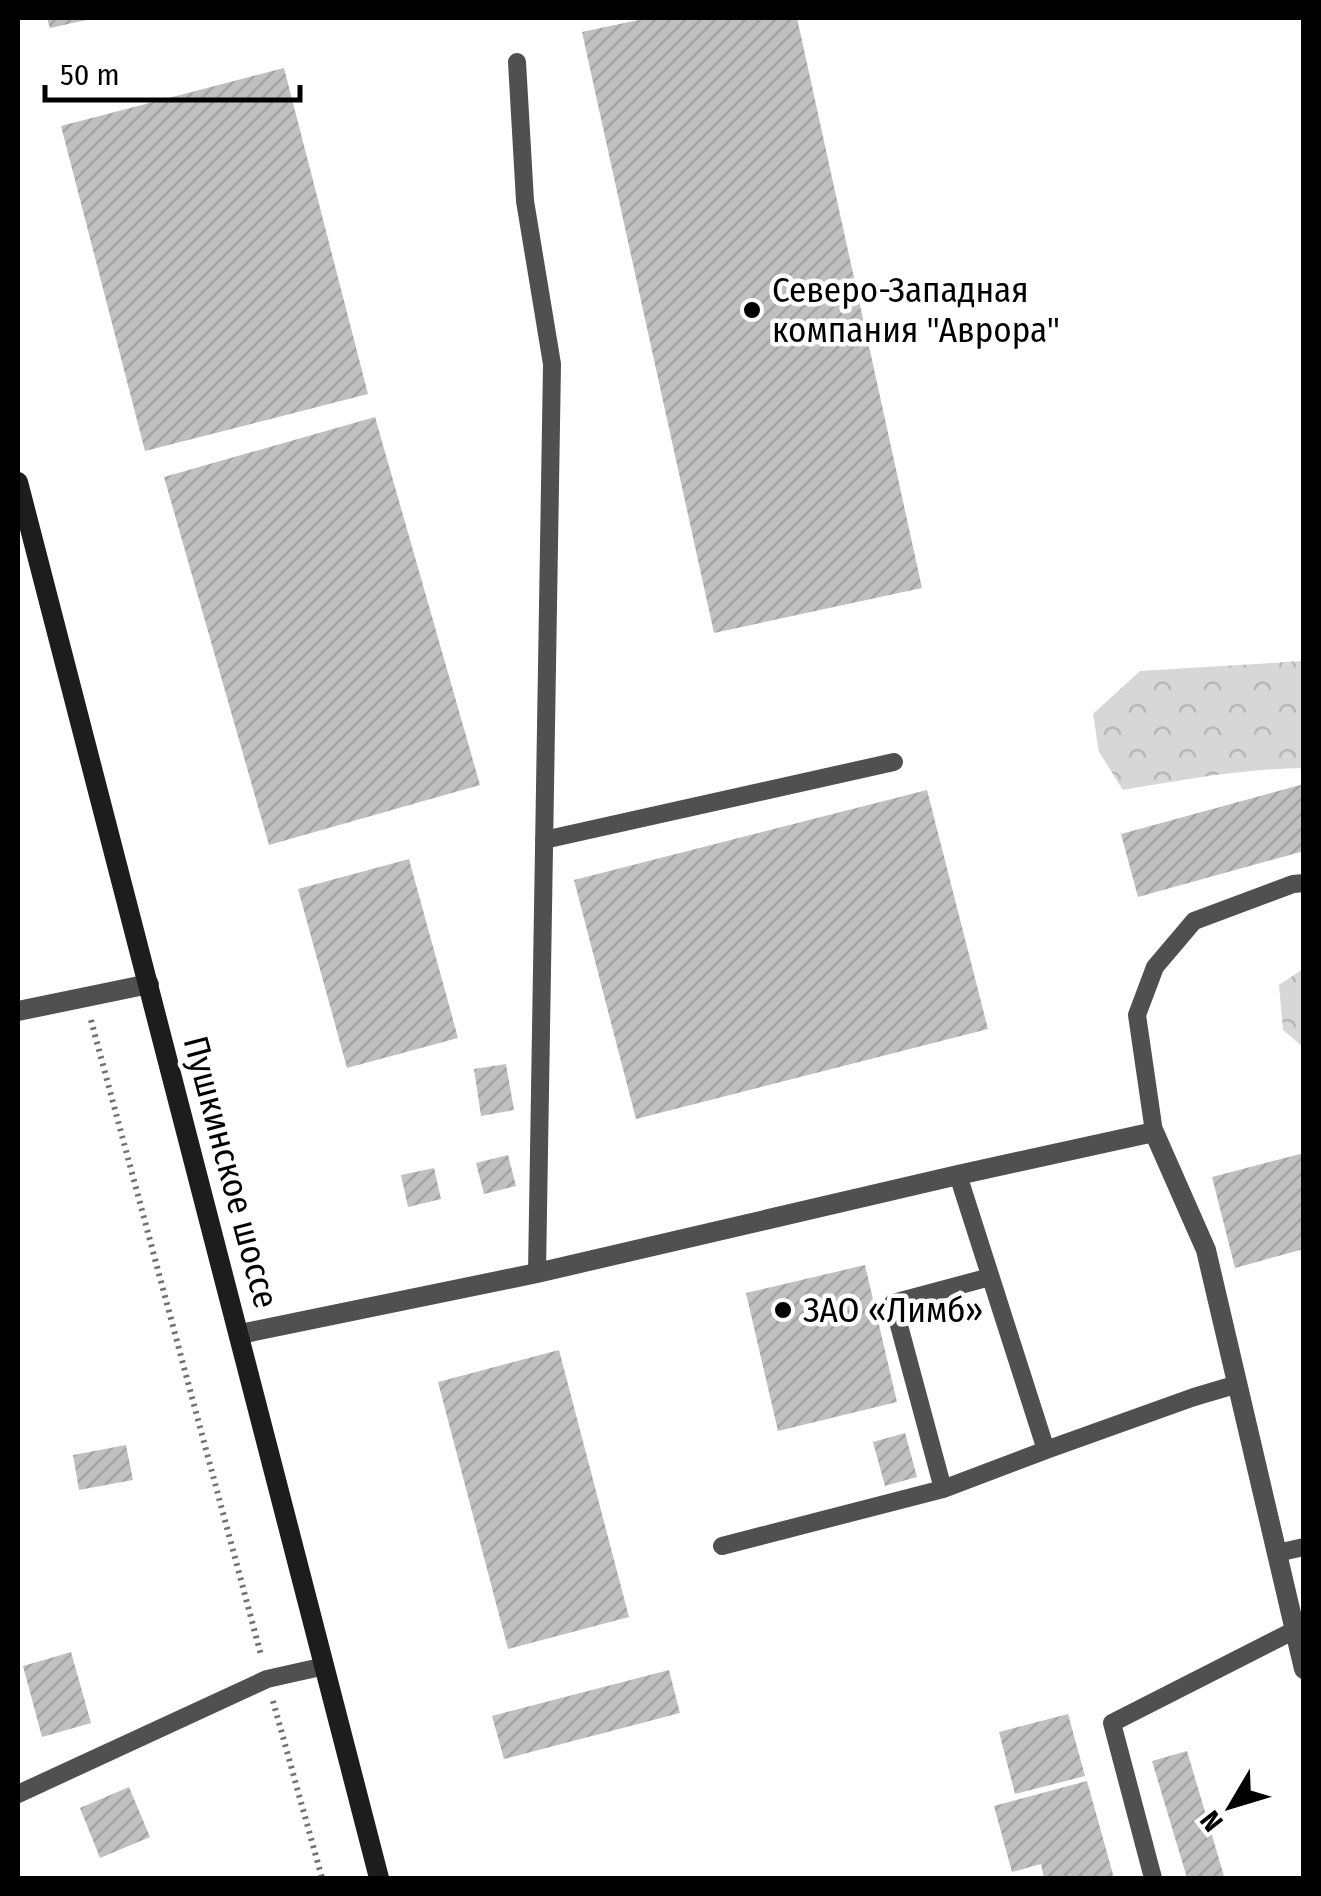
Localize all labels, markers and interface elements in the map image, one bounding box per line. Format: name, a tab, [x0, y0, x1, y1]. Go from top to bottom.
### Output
scale bar	[45, 40, 300, 102]
text: 50 m	[60, 57, 120, 93]
place label: Северо-Западная компания "Аврора"	[772, 269, 1060, 351]
marker: Северо-Западная компания "Аврора"	[741, 299, 763, 321]
street label: Пушкинское шоссе	[174, 1031, 288, 1313]
place label: ЗАО «Лимб»	[803, 1289, 983, 1331]
marker: ЗАО «Лимб»	[772, 1299, 794, 1321]
north arrow	[1181, 1756, 1281, 1856]
text: N	[1194, 1804, 1230, 1838]

